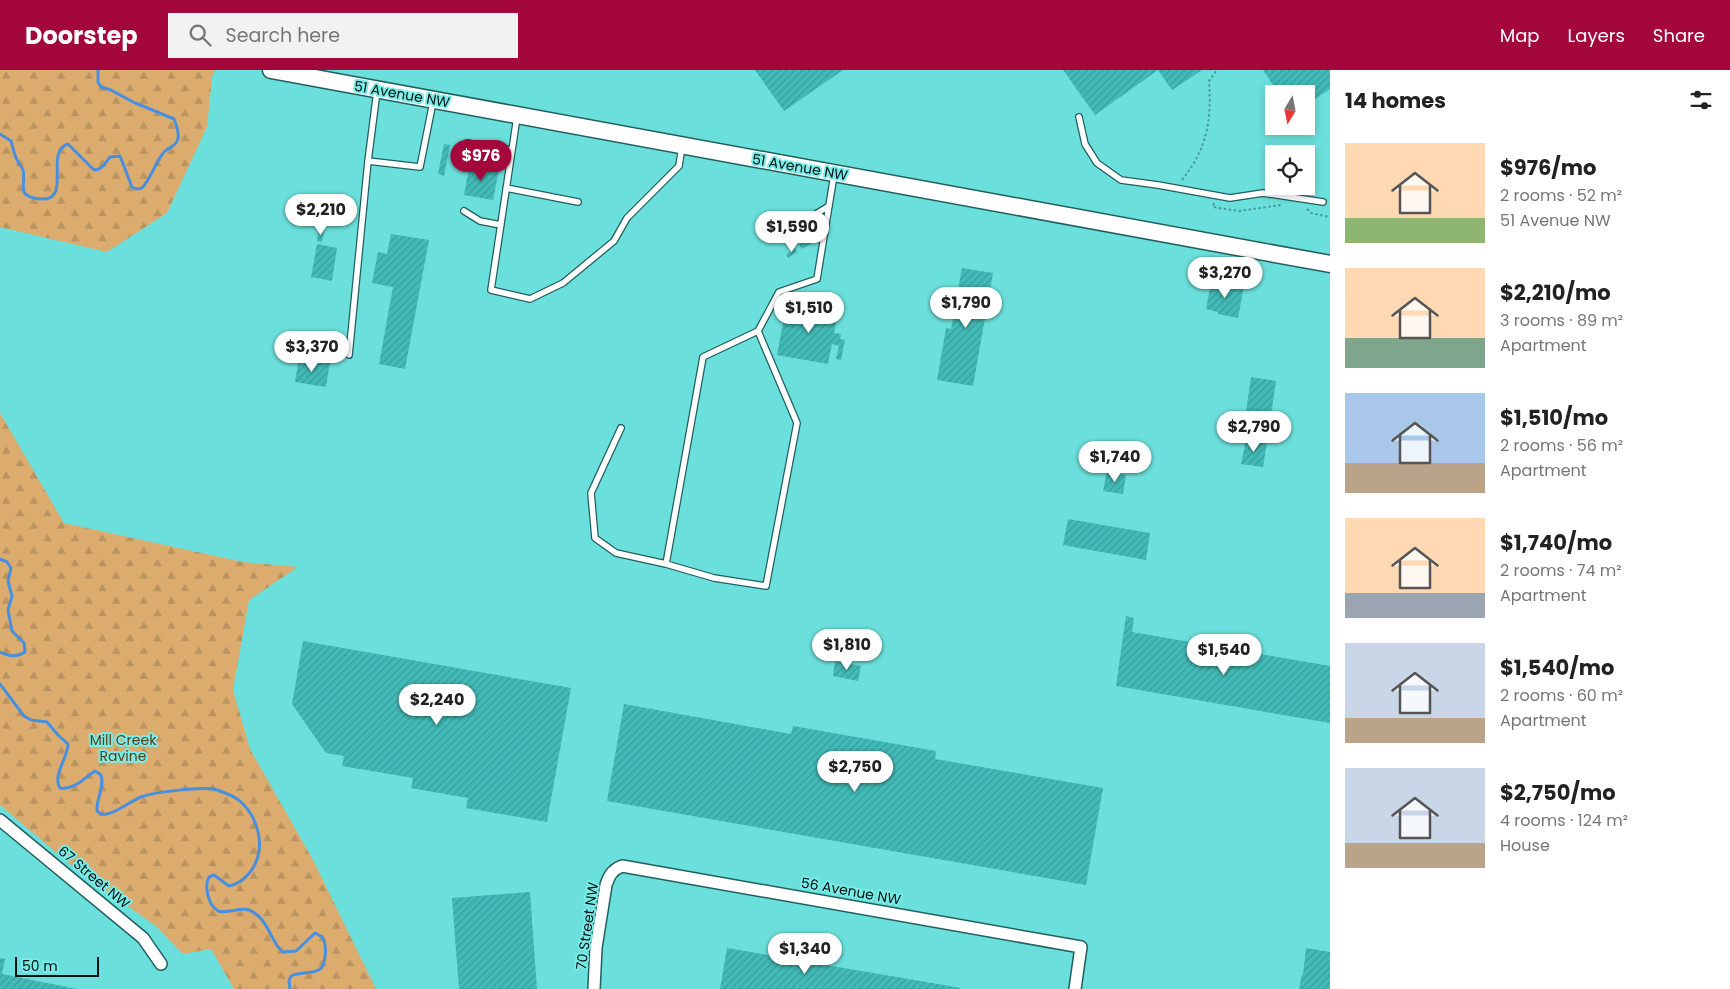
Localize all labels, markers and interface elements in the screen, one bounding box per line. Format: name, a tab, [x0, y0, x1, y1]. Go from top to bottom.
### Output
search box	[168, 13, 518, 58]
text: Doorstep	[25, 19, 138, 52]
icon: search	[186, 21, 214, 49]
text: Search here	[226, 22, 340, 49]
text: Map	[1500, 23, 1540, 48]
text: Layers	[1568, 23, 1625, 48]
text: Share	[1653, 23, 1705, 48]
street label: 51 Avenue NW	[353, 76, 452, 112]
north arrow	[1265, 85, 1315, 135]
map controls	[1265, 85, 1315, 195]
text: 14 homes	[1345, 86, 1446, 115]
icon: filters	[1687, 86, 1715, 114]
pin: $976	[451, 140, 511, 182]
text: $976	[461, 144, 501, 167]
button: locate	[1265, 145, 1315, 195]
street label: 51 Avenue NW	[751, 149, 850, 185]
text: $976/mo	[1500, 153, 1596, 182]
icon: home	[1385, 163, 1445, 223]
text: 2 rooms · 52 m²	[1500, 184, 1622, 207]
pin: $2,210	[280, 194, 362, 236]
text: $2,210	[296, 198, 346, 221]
text: 51 Avenue NW	[1500, 209, 1611, 232]
pin: $1,590	[751, 210, 833, 253]
text: $1,590	[766, 215, 818, 238]
pin: $3,270	[1184, 256, 1266, 299]
text: $3,270	[1199, 261, 1251, 284]
text: $2,210/mo	[1500, 278, 1611, 307]
pin: $1,790	[925, 286, 1007, 329]
icon: home	[1385, 288, 1445, 348]
text: $1,790	[941, 291, 991, 314]
pin: $1,510	[768, 292, 850, 334]
text: $1,510	[785, 296, 833, 319]
text: 3 rooms · 89 m²	[1500, 309, 1623, 332]
pin: $3,370	[271, 330, 353, 373]
text: Apartment	[1500, 334, 1587, 357]
text: $3,370	[285, 335, 339, 358]
text: $1,510/mo	[1500, 403, 1608, 432]
pin: $2,790	[1213, 410, 1295, 453]
icon: home	[1385, 413, 1445, 473]
text: $2,790	[1227, 415, 1281, 438]
text: 2 rooms · 56 m²	[1500, 434, 1623, 457]
pin: $1,740	[1074, 440, 1156, 483]
text: $1,740	[1090, 445, 1140, 468]
text: Apartment	[1500, 459, 1587, 482]
text: $1,740/mo	[1500, 528, 1612, 557]
icon: home	[1385, 538, 1445, 598]
text: 2 rooms · 74 m²	[1500, 559, 1622, 582]
text: Apartment	[1500, 584, 1587, 607]
pin: $1,810	[806, 628, 888, 671]
text: $1,810	[823, 633, 871, 656]
pin: $1,540	[1183, 634, 1265, 676]
text: $1,540	[1198, 638, 1250, 661]
text: $1,540/mo	[1500, 653, 1614, 682]
icon: home	[1385, 663, 1445, 723]
pin: $2,240	[396, 684, 478, 726]
text: 2 rooms · 60 m²	[1500, 684, 1623, 707]
text: $2,240	[410, 688, 464, 711]
text: Apartment	[1500, 709, 1587, 732]
park label: Mill Creek Ravine	[90, 730, 157, 766]
pin: $2,750	[814, 750, 896, 793]
text: $2,750	[828, 755, 882, 778]
text: $2,750/mo	[1500, 778, 1616, 807]
icon: home	[1385, 788, 1445, 848]
text: 4 rooms · 124 m²	[1500, 809, 1628, 832]
text: House	[1500, 834, 1550, 857]
street label: 67 Street NW	[54, 841, 135, 913]
street label: 56 Avenue NW	[799, 872, 903, 910]
street label: 70 Street NW	[571, 881, 603, 971]
pin: $1,340	[764, 932, 846, 975]
text: $1,340	[779, 937, 831, 960]
scale bar	[15, 954, 99, 977]
text: 50 m	[22, 956, 58, 976]

